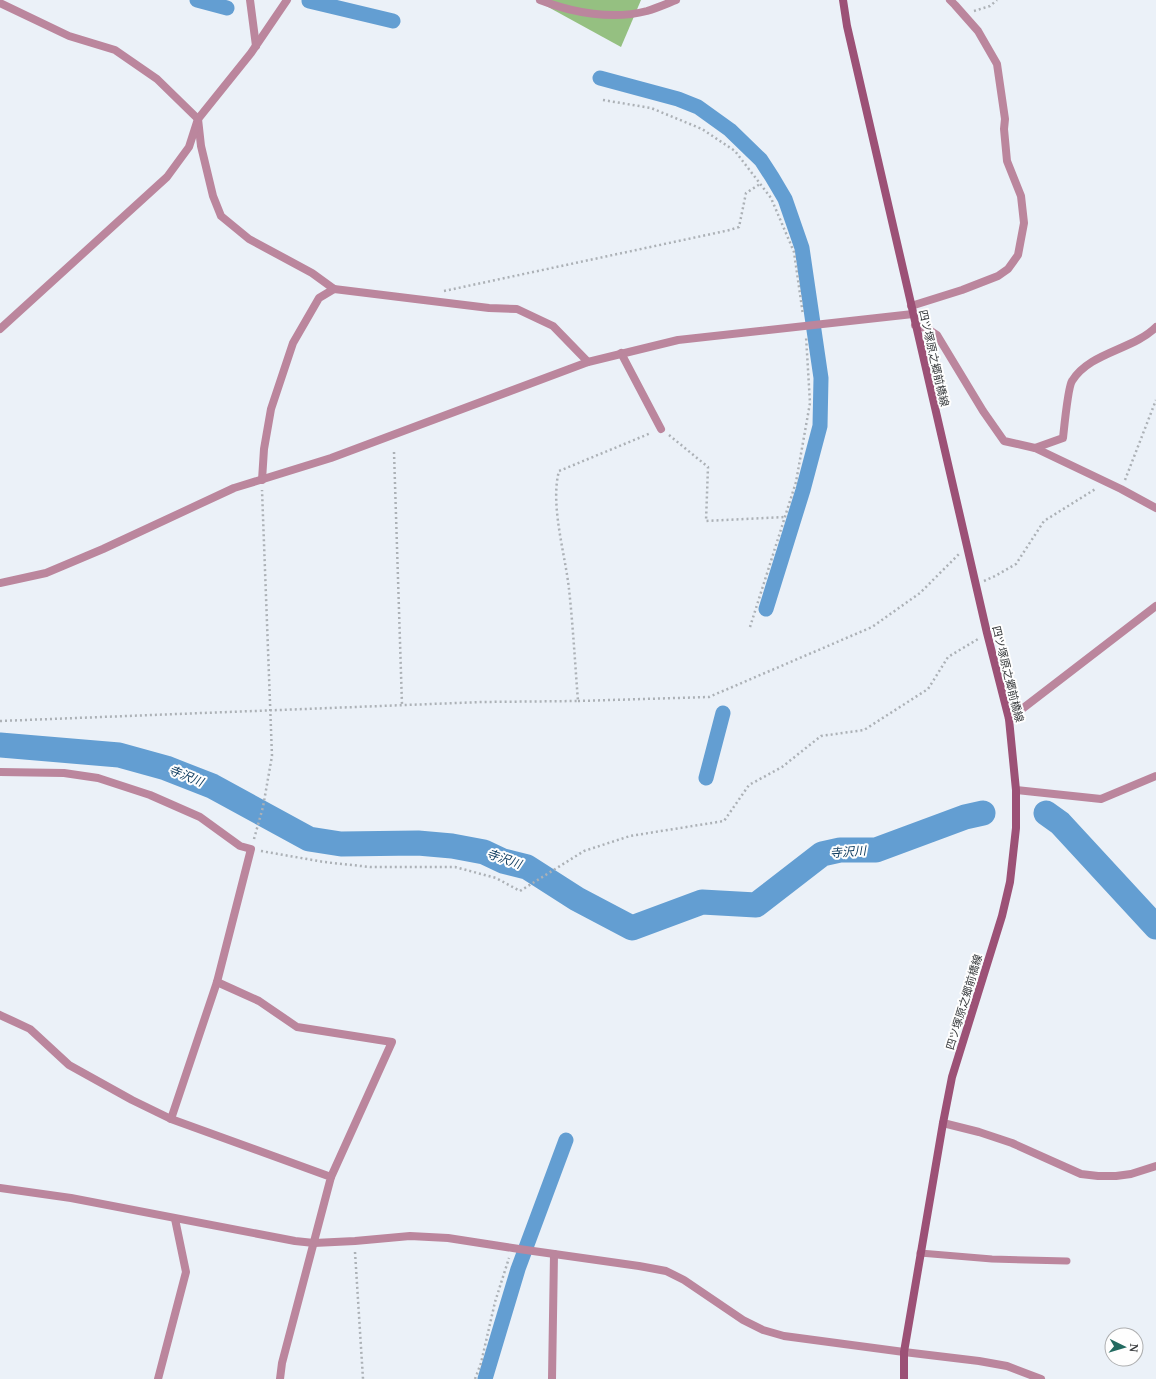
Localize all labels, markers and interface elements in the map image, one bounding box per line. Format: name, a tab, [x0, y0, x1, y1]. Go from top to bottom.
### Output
street label: 四ツ塚原之郷前橋線	[916, 308, 953, 408]
street label: 四ツ塚原之郷前橋線	[989, 624, 1028, 724]
water label: 寺沢川	[166, 761, 208, 791]
water label: 寺沢川	[829, 842, 869, 861]
water label: 寺沢川	[484, 845, 526, 873]
street label: 四ツ塚原之郷前橋線	[942, 952, 985, 1051]
north arrow	[1104, 1327, 1144, 1367]
text: N	[1127, 1343, 1142, 1353]

